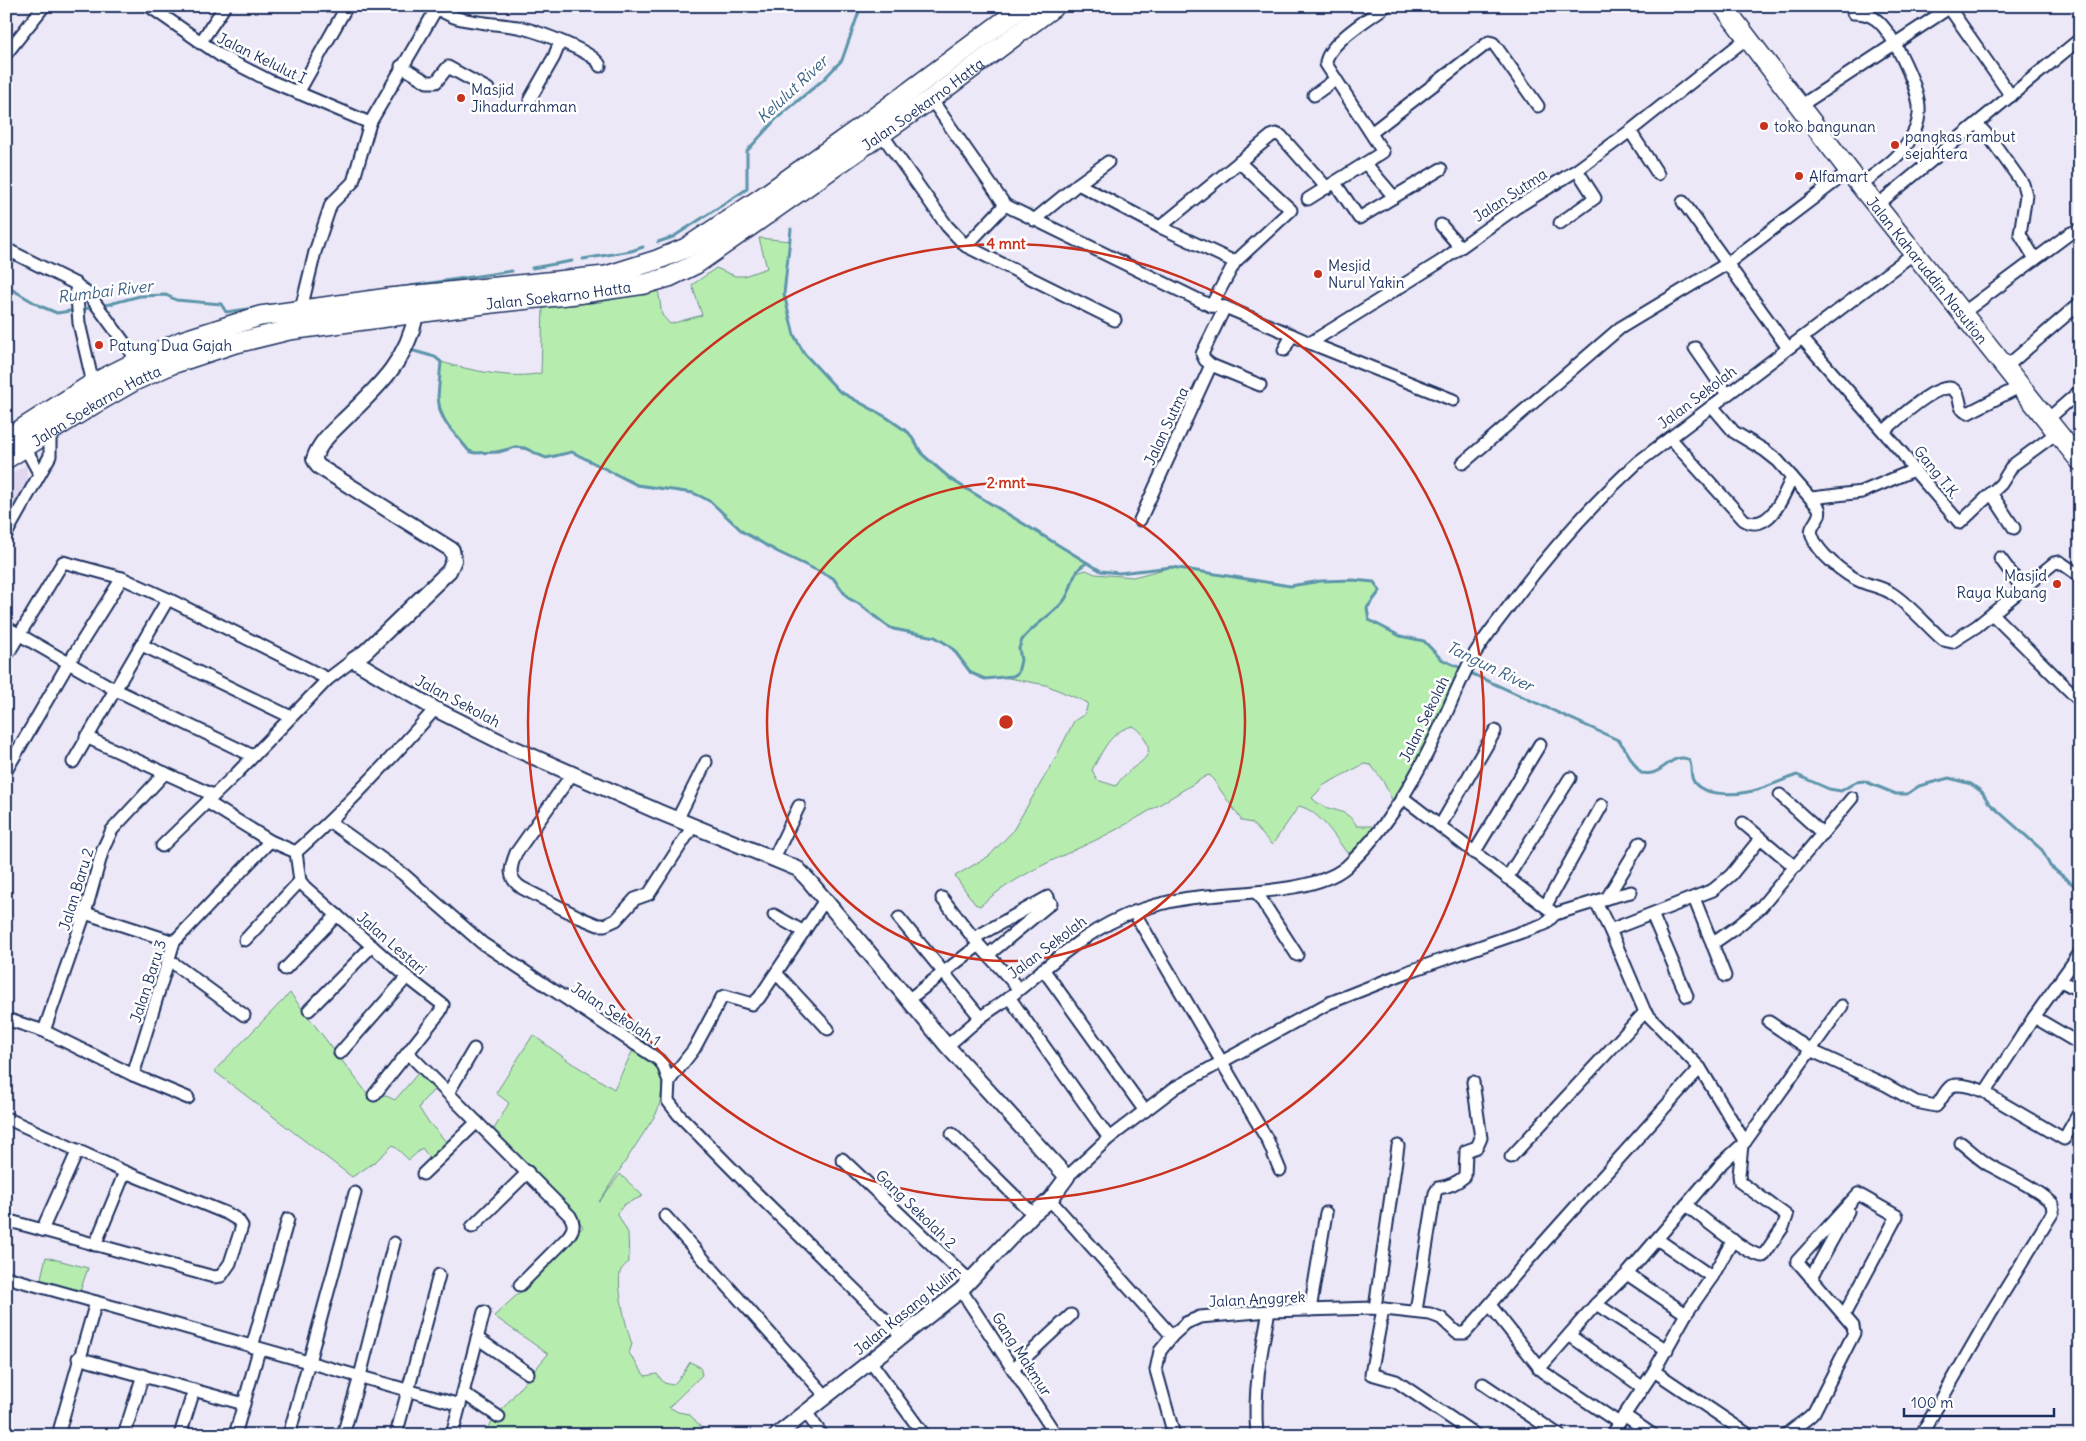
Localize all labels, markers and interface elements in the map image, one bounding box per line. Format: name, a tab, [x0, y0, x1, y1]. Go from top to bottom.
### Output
street label: Jalan Kelulut I	[214, 28, 310, 88]
water label: Kelulut River	[752, 49, 833, 127]
street label: Jalan Soekarno Hatta	[858, 53, 988, 154]
place label: Masjid Jihadurrahman	[471, 80, 577, 116]
marker: Masjid Jihadurrahman	[455, 92, 467, 104]
place label: toko bangunan	[1774, 117, 1876, 136]
marker: toko bangunan	[1758, 120, 1770, 132]
place label: pangkas rambut sejahtera	[1905, 127, 2015, 163]
marker: pangkas rambut sejahtera	[1889, 139, 1901, 151]
street label: Jalan Sutma	[1470, 164, 1551, 226]
place label: Alfamart	[1809, 167, 1868, 186]
marker: Alfamart	[1793, 170, 1805, 182]
street label: Jalan Kaharuddin Nasution	[1863, 192, 1992, 348]
text: 4 mnt	[986, 234, 1026, 253]
place label: Mesjid Nurul Yakin	[1328, 256, 1405, 292]
marker: Mesjid Nurul Yakin	[1312, 268, 1324, 280]
water label: Rumbai River	[56, 275, 156, 307]
street label: Jalan Soekarno Hatta	[484, 277, 633, 313]
place label: Patung Dua Gajah	[109, 336, 232, 355]
marker: Patung Dua Gajah	[93, 339, 105, 351]
street label: Jalan Soekarno Hatta	[28, 361, 164, 450]
street label: Jalan Sekolah	[1654, 361, 1740, 433]
street label: Jalan Sutma	[1140, 383, 1193, 468]
street label: Gang T.K.	[1910, 442, 1964, 502]
text: 2 mnt	[987, 473, 1026, 492]
place label: Masjid Raya Kubang	[1957, 566, 2047, 602]
marker: Masjid Raya Kubang	[2051, 578, 2063, 590]
water label: Tangun River	[1443, 636, 1539, 697]
street label: Jalan Sekolah	[412, 671, 504, 731]
street label: Jalan Sekolah	[1395, 673, 1453, 765]
centre of rings	[997, 713, 1015, 731]
street label: Jalan Baru 2	[54, 845, 98, 933]
street label: Jalan Lestari	[353, 908, 431, 978]
street label: Jalan Sekolah	[1004, 911, 1090, 983]
street label: Jalan Baru 3	[126, 937, 170, 1025]
street label: Jalan Sekolah 1	[568, 978, 664, 1050]
street label: Gang Sekolah 2	[872, 1166, 960, 1252]
street label: Jalan Kasang Kulim	[850, 1261, 964, 1359]
street label: Jalan Anggrek	[1208, 1287, 1306, 1311]
street label: Gang Makmur	[988, 1308, 1056, 1400]
scale bar	[1904, 1386, 2054, 1418]
text: 100 m	[1911, 1393, 1953, 1412]

